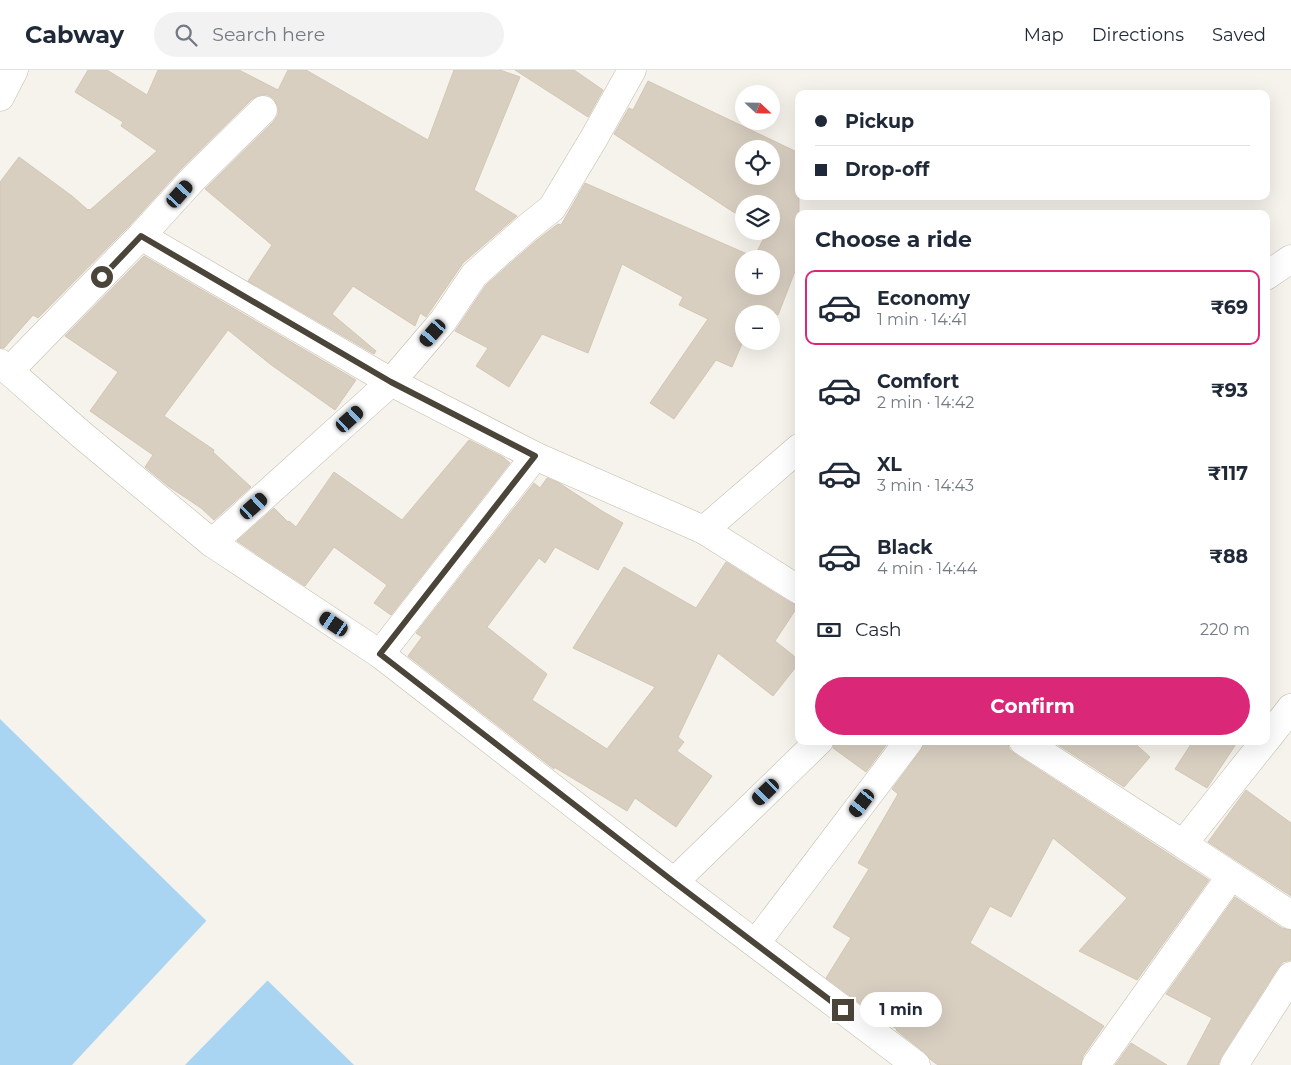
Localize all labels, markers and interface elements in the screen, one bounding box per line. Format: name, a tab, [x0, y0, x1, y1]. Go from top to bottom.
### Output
search box	[154, 12, 504, 57]
text: Cabway	[25, 20, 124, 49]
icon: search	[172, 21, 200, 49]
text: Search here	[212, 23, 325, 46]
text: Map	[1024, 24, 1064, 46]
text: Directions	[1092, 24, 1184, 46]
text: Saved	[1212, 24, 1266, 46]
north arrow	[735, 85, 780, 130]
map controls	[735, 85, 780, 350]
text: Pickup	[845, 110, 914, 133]
button: locate	[735, 140, 780, 185]
text: Drop-off	[845, 158, 929, 181]
car	[164, 178, 195, 210]
button: layers	[735, 195, 780, 240]
text: Choose a ride	[815, 226, 972, 253]
button: +	[735, 250, 780, 295]
route start	[91, 266, 113, 288]
icon: car	[817, 285, 862, 330]
text: Economy	[877, 287, 970, 310]
text: ₹69	[1210, 296, 1248, 319]
button: −	[735, 305, 780, 350]
text: 1 min · 14:41	[877, 310, 967, 329]
car	[417, 317, 448, 349]
icon: car	[817, 368, 862, 413]
text: Comfort	[877, 370, 959, 393]
text: ₹93	[1211, 379, 1248, 402]
text: 2 min · 14:42	[877, 393, 974, 412]
car	[333, 403, 366, 435]
icon: car	[817, 451, 862, 496]
text: XL	[877, 453, 902, 476]
text: ₹117	[1207, 462, 1248, 485]
text: 3 min · 14:43	[877, 476, 974, 495]
car	[237, 490, 270, 522]
icon: car	[817, 534, 862, 579]
text: Black	[877, 536, 933, 559]
text: ₹88	[1209, 545, 1248, 568]
text: 4 min · 14:44	[877, 559, 977, 578]
car	[317, 609, 350, 639]
icon: cash	[815, 616, 843, 644]
text: Cash	[855, 618, 902, 641]
text: 220 m	[1200, 620, 1250, 639]
button: Confirm	[815, 677, 1250, 735]
car	[749, 776, 782, 808]
car	[846, 787, 877, 819]
callout: 1 min	[860, 992, 943, 1028]
route end	[832, 999, 854, 1021]
text: 1 min	[879, 1000, 923, 1019]

